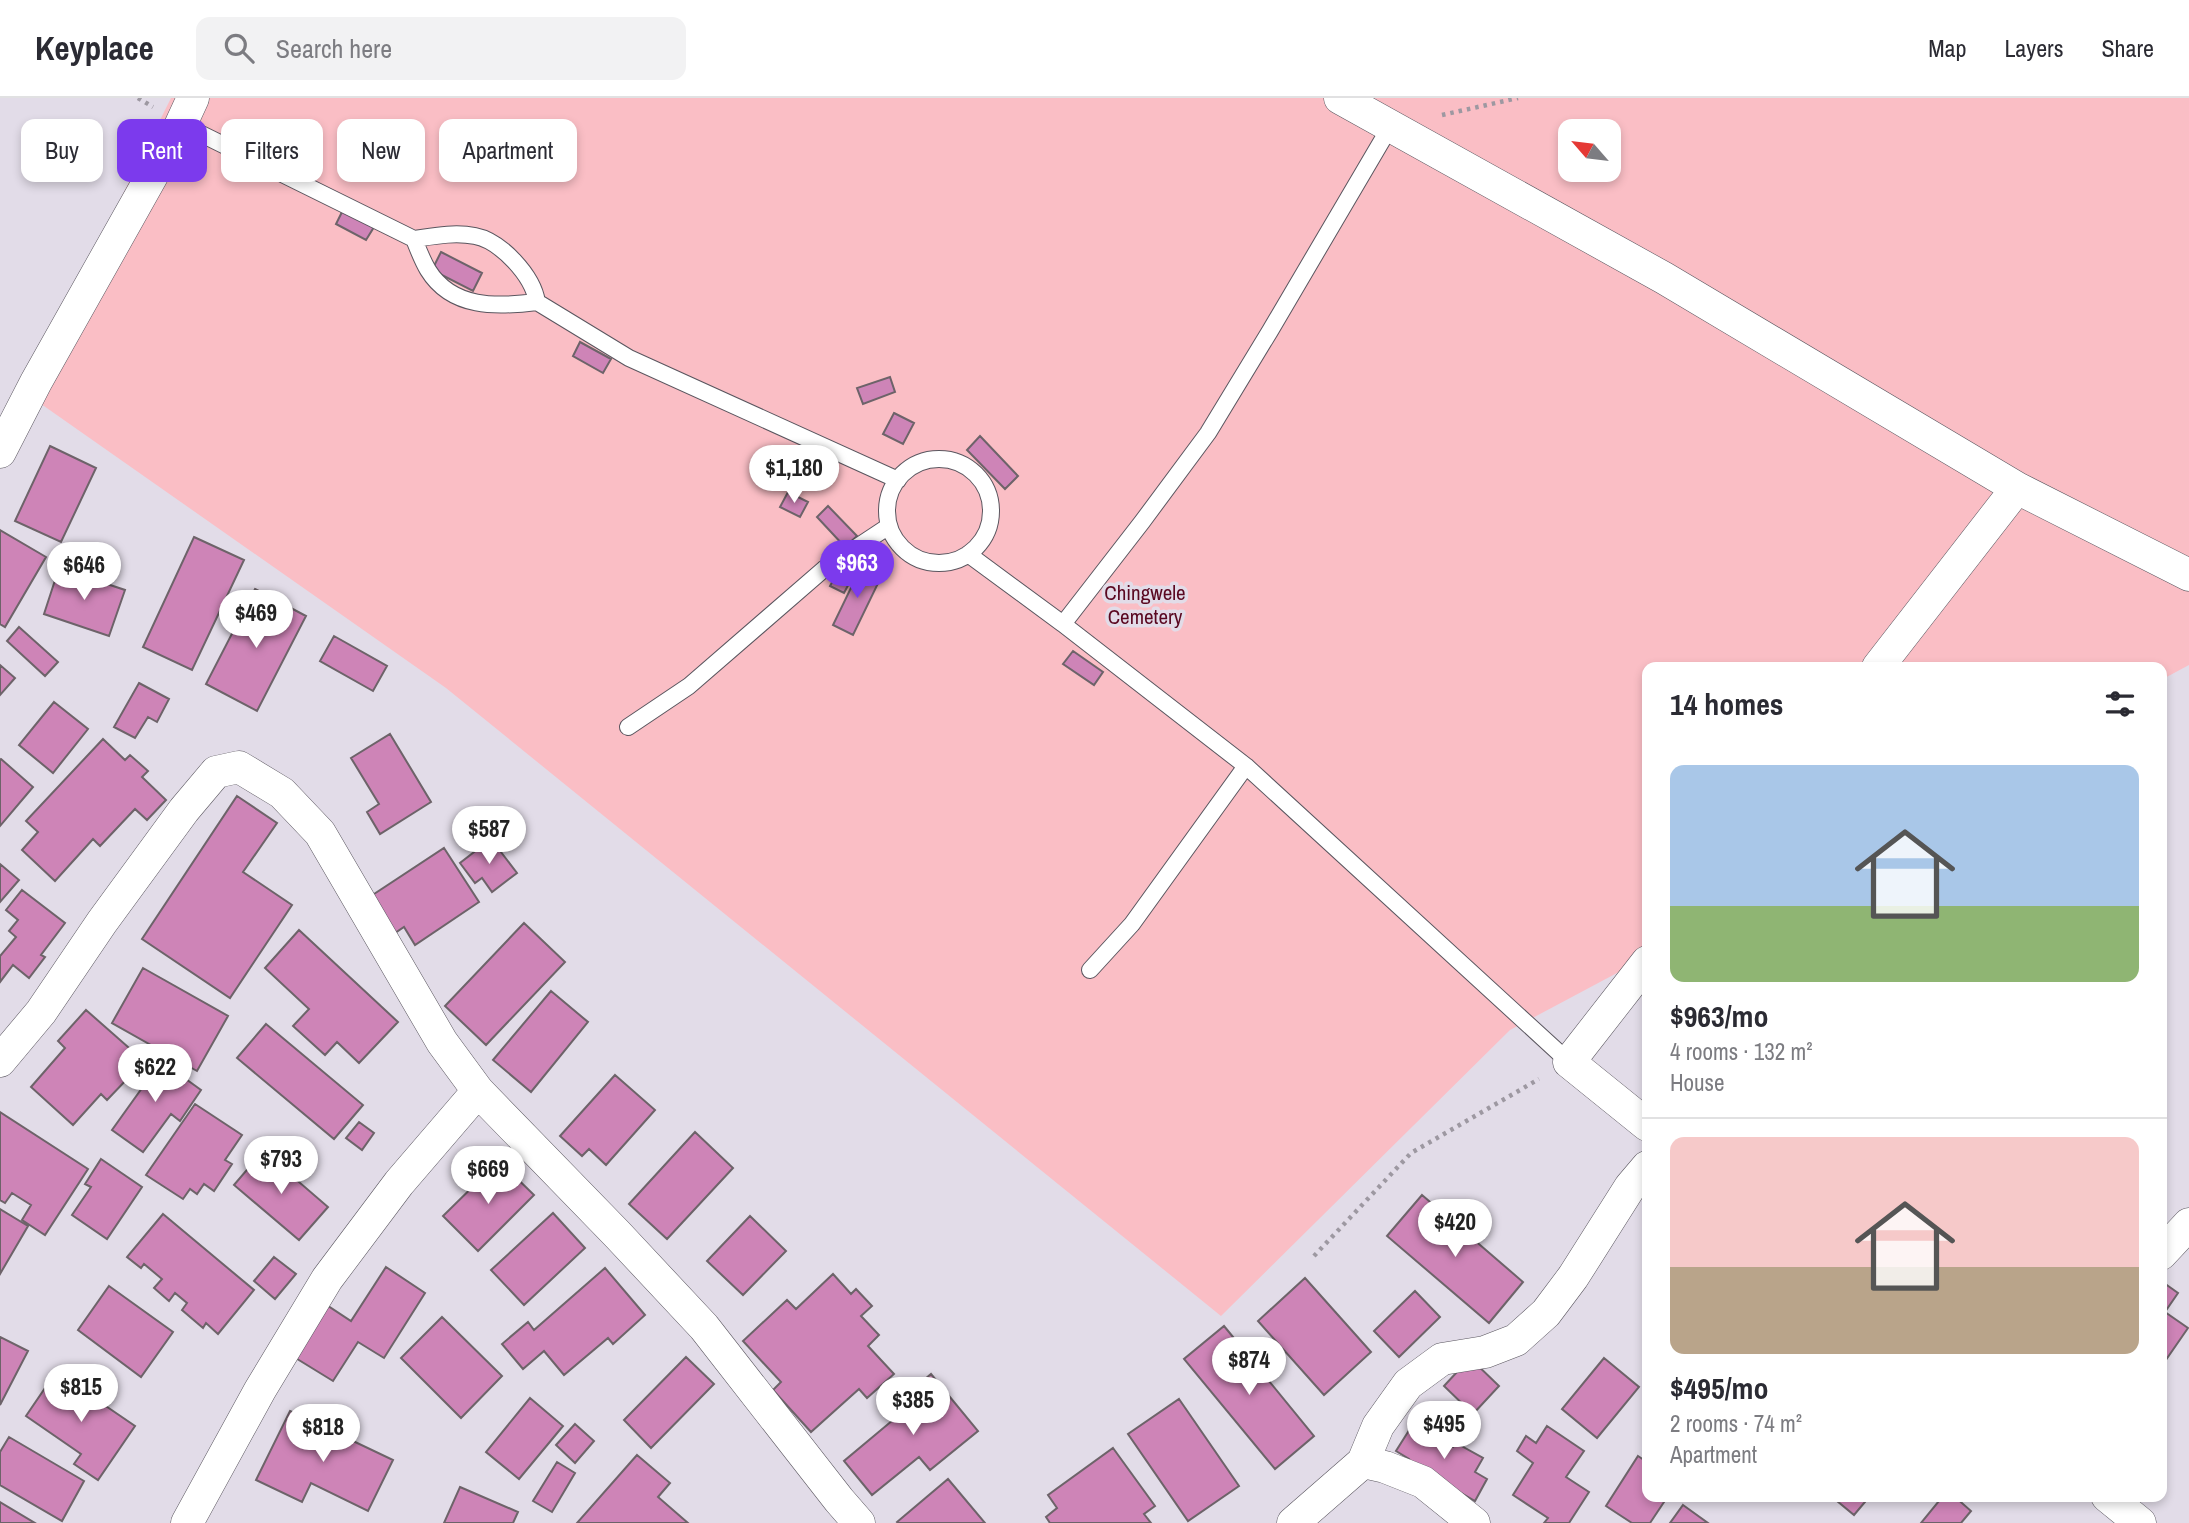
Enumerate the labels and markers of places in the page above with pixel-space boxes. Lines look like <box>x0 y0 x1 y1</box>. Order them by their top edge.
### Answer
pin: $1,180 <box>737 446 851 505</box>
pin: $963 <box>816 540 898 600</box>
pin: $646 <box>43 542 125 602</box>
pin: $469 <box>215 590 297 650</box>
pin: $587 <box>448 806 530 866</box>
pin: $622 <box>114 1044 196 1104</box>
pin: $793 <box>240 1136 322 1196</box>
pin: $669 <box>447 1146 529 1206</box>
pin: $420 <box>1414 1200 1496 1259</box>
pin: $874 <box>1208 1338 1290 1397</box>
pin: $815 <box>40 1364 122 1424</box>
pin: $385 <box>872 1378 954 1437</box>
pin: $495 <box>1403 1402 1485 1461</box>
pin: $818 <box>282 1404 364 1464</box>

